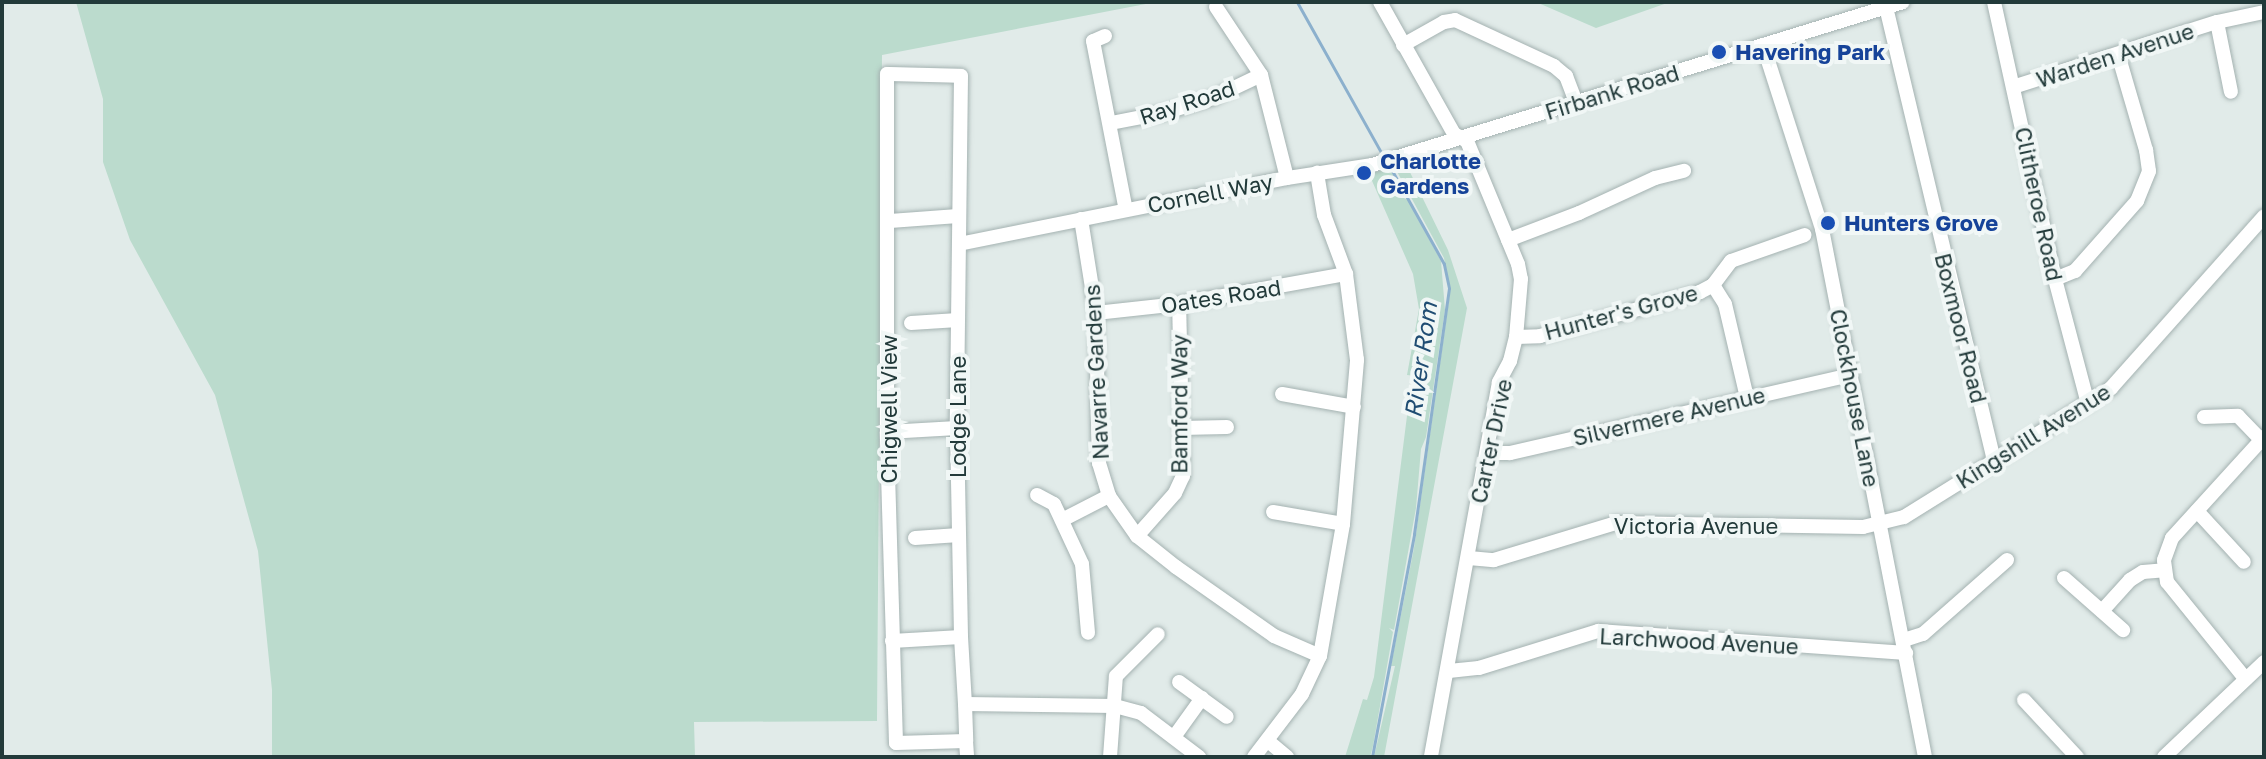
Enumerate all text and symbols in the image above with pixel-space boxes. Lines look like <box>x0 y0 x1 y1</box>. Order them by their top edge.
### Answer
street label: Warden Avenue <box>2033 17 2197 93</box>
place label: Havering Park <box>1735 39 1885 65</box>
marker: Havering Park <box>1710 43 1728 61</box>
street label: Firbank Road <box>1542 59 1682 125</box>
street label: Ray Road <box>1136 74 1238 130</box>
street label: Clitheroe Road <box>2010 125 2068 283</box>
place label: Charlotte Gardens <box>1380 147 1481 198</box>
marker: Charlotte Gardens <box>1355 164 1373 182</box>
street label: Cornell Way <box>1145 168 1275 218</box>
place label: Hunters Grove <box>1844 210 1998 236</box>
marker: Hunters Grove <box>1819 214 1837 232</box>
street label: Boxmoor Road <box>1930 250 1992 406</box>
street label: Oates Road <box>1159 273 1283 319</box>
street label: Hunter's Grove <box>1541 279 1701 345</box>
street label: Navarre Gardens <box>1078 284 1114 460</box>
water label: River Rom <box>1398 300 1442 420</box>
street label: Clockhouse Lane <box>1825 307 1885 489</box>
street label: Bamford Way <box>1166 334 1192 474</box>
street label: Chigwell View <box>876 335 902 483</box>
street label: Lodge Lane <box>945 356 971 478</box>
street label: Carter Drive <box>1465 376 1517 506</box>
street label: Kingshill Avenue <box>1951 378 2115 494</box>
street label: Silvermere Avenue <box>1570 381 1768 451</box>
street label: Victoria Avenue <box>1614 513 1778 539</box>
street label: Larchwood Avenue <box>1599 623 1799 659</box>

